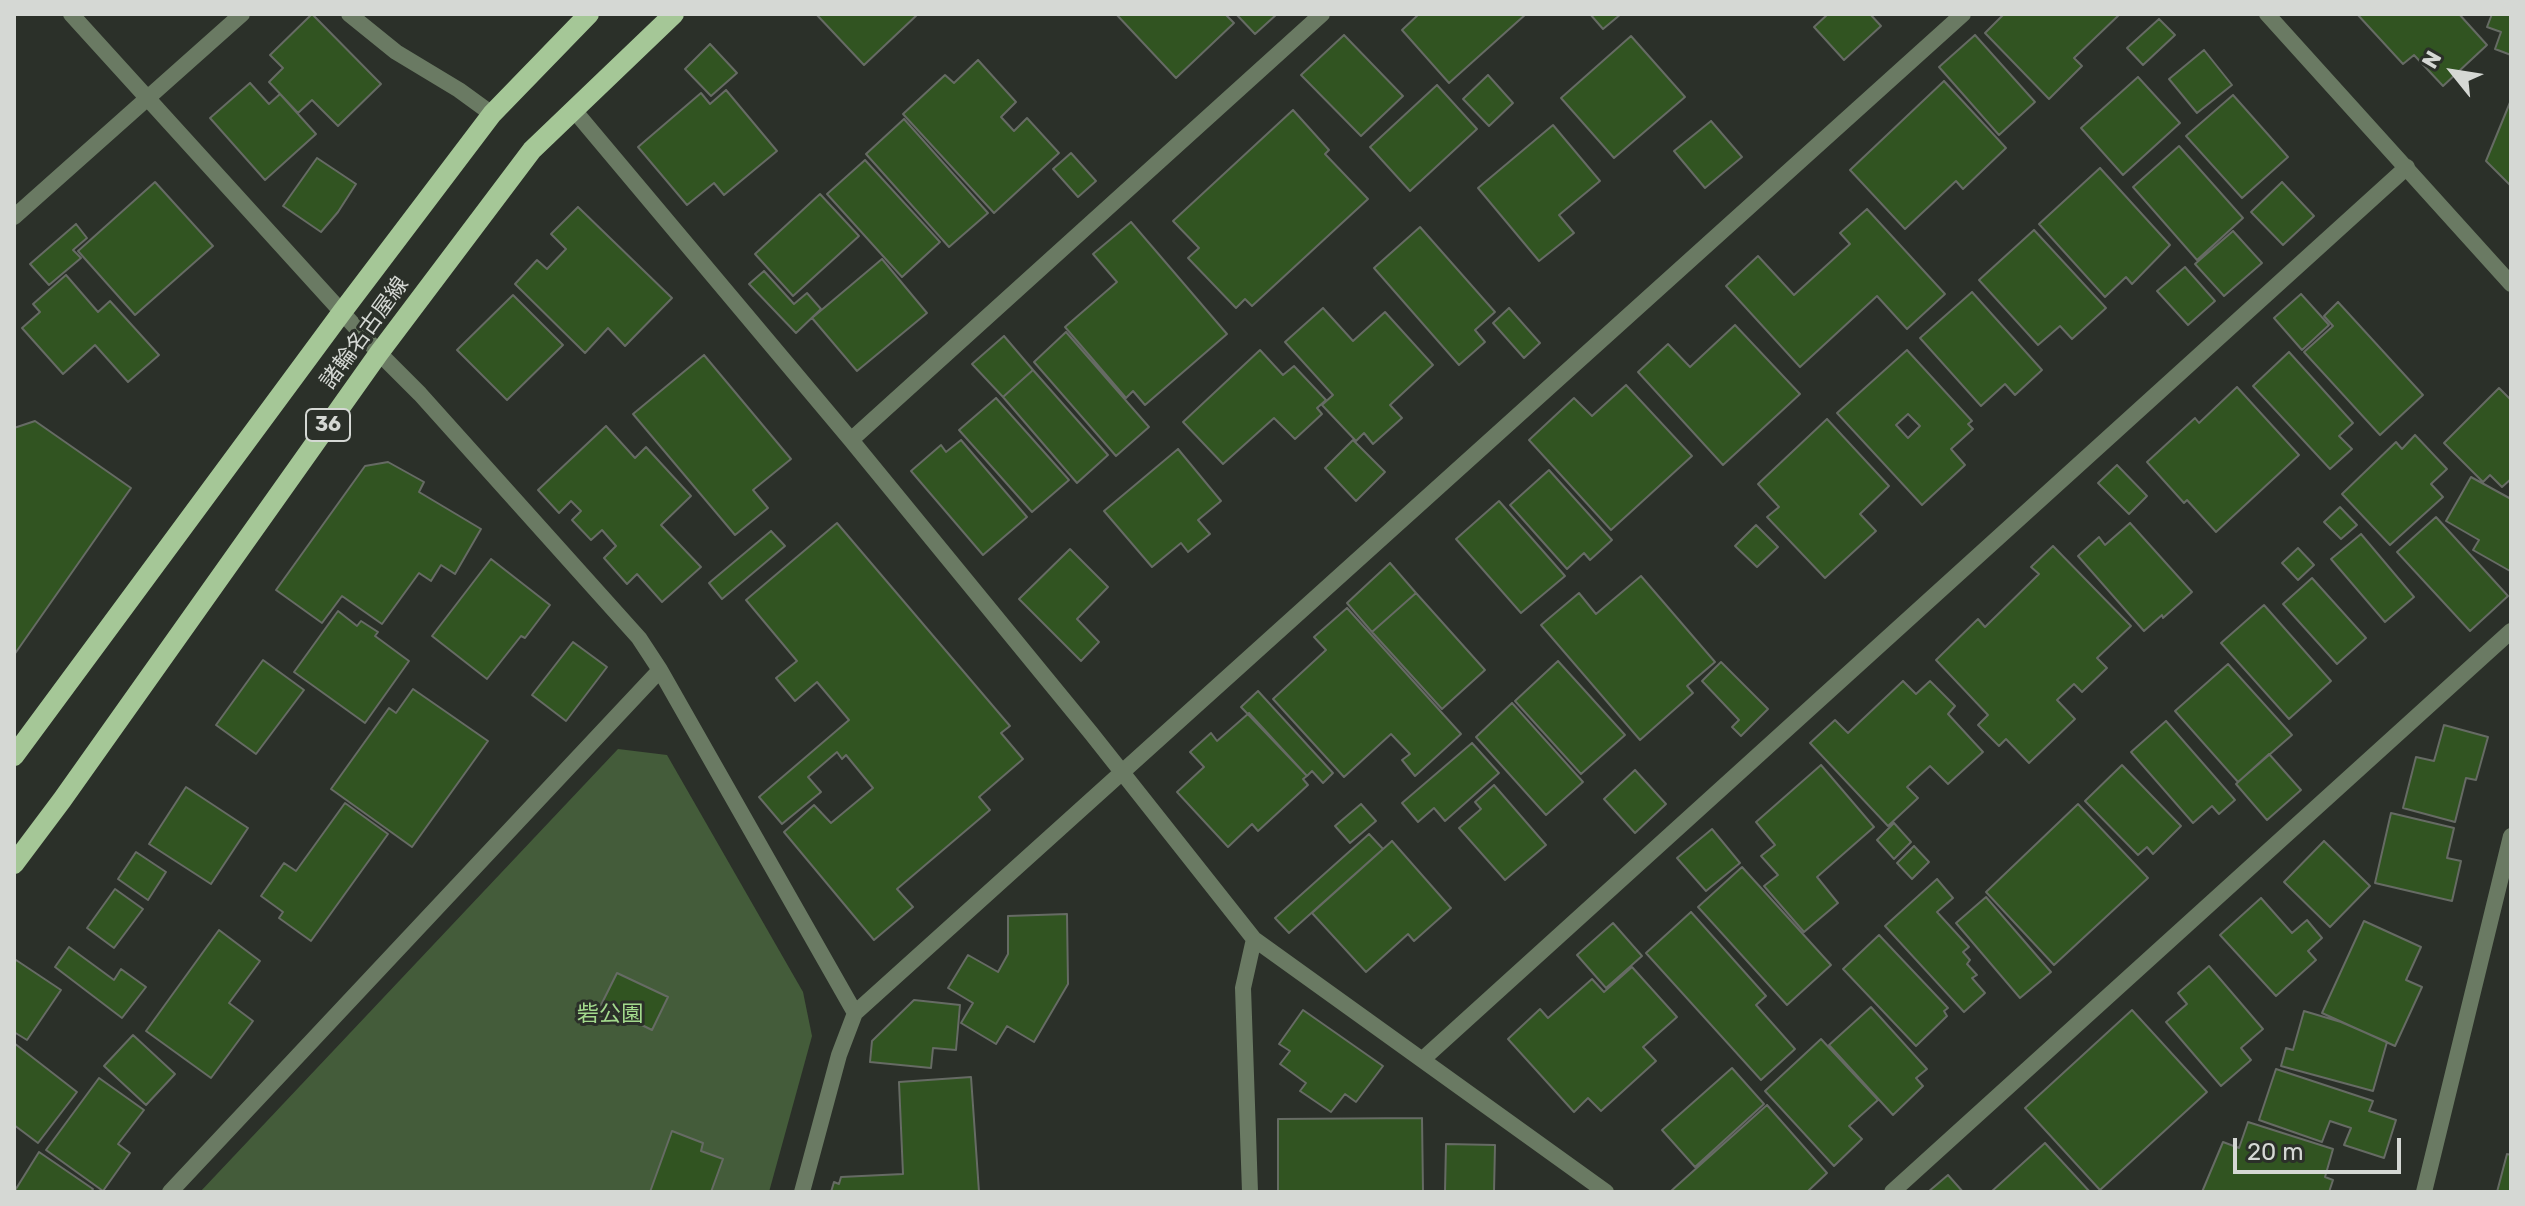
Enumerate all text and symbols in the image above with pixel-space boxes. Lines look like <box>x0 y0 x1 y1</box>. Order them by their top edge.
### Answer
north arrow <box>2413 32 2493 112</box>
text: N <box>2416 46 2447 73</box>
street label: 諸輪名古屋線 <box>316 272 414 394</box>
road number: 36 <box>306 409 350 441</box>
park label: 砦公園 <box>577 1002 643 1028</box>
scale bar <box>2237 1122 2405 1172</box>
text: 20 m <box>2247 1138 2304 1166</box>

